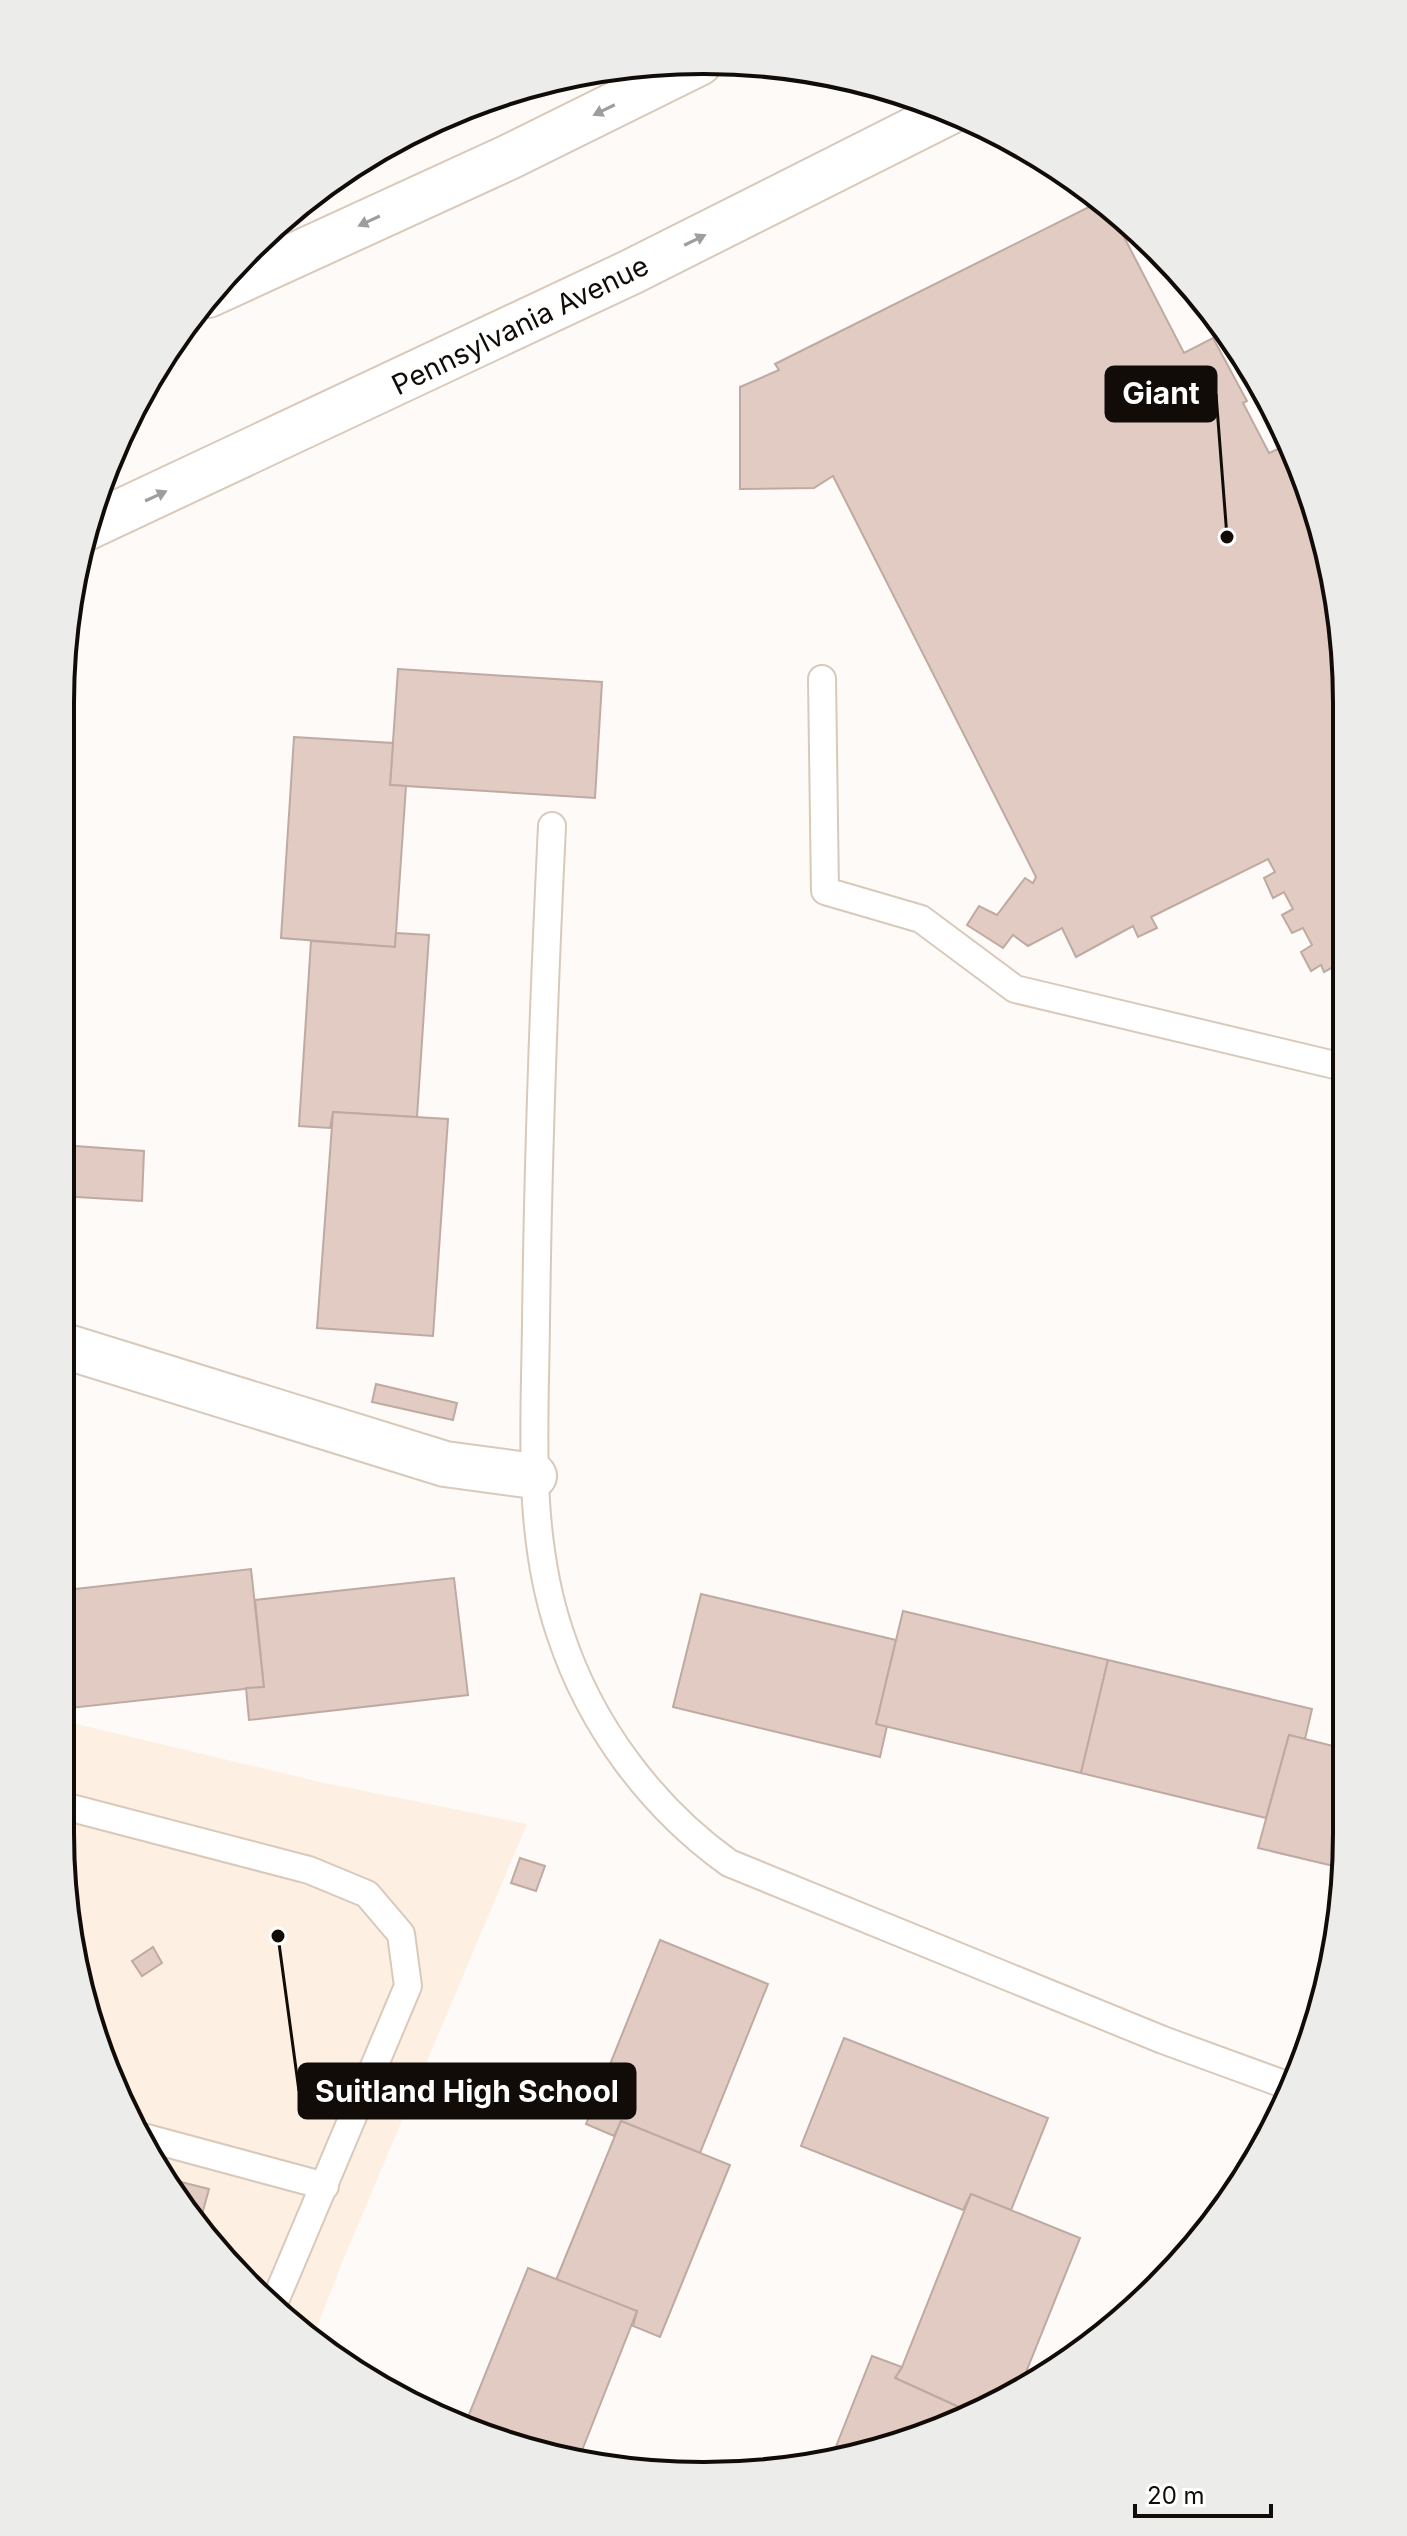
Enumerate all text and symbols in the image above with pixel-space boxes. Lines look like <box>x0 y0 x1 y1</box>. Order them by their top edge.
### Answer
one-way arrow <box>593 103 616 116</box>
one-way arrow <box>358 214 381 228</box>
one-way arrow <box>684 234 707 247</box>
street label: Pennsylvania Avenue <box>386 248 654 402</box>
callout: Giant <box>1106 367 1216 421</box>
text: Giant <box>1122 375 1200 411</box>
one-way arrow <box>145 489 168 502</box>
callout: Suitland High School <box>299 2064 635 2118</box>
text: Suitland High School <box>315 2073 619 2109</box>
scale bar <box>1135 2468 1271 2518</box>
text: 20 m <box>1147 2481 1205 2510</box>

